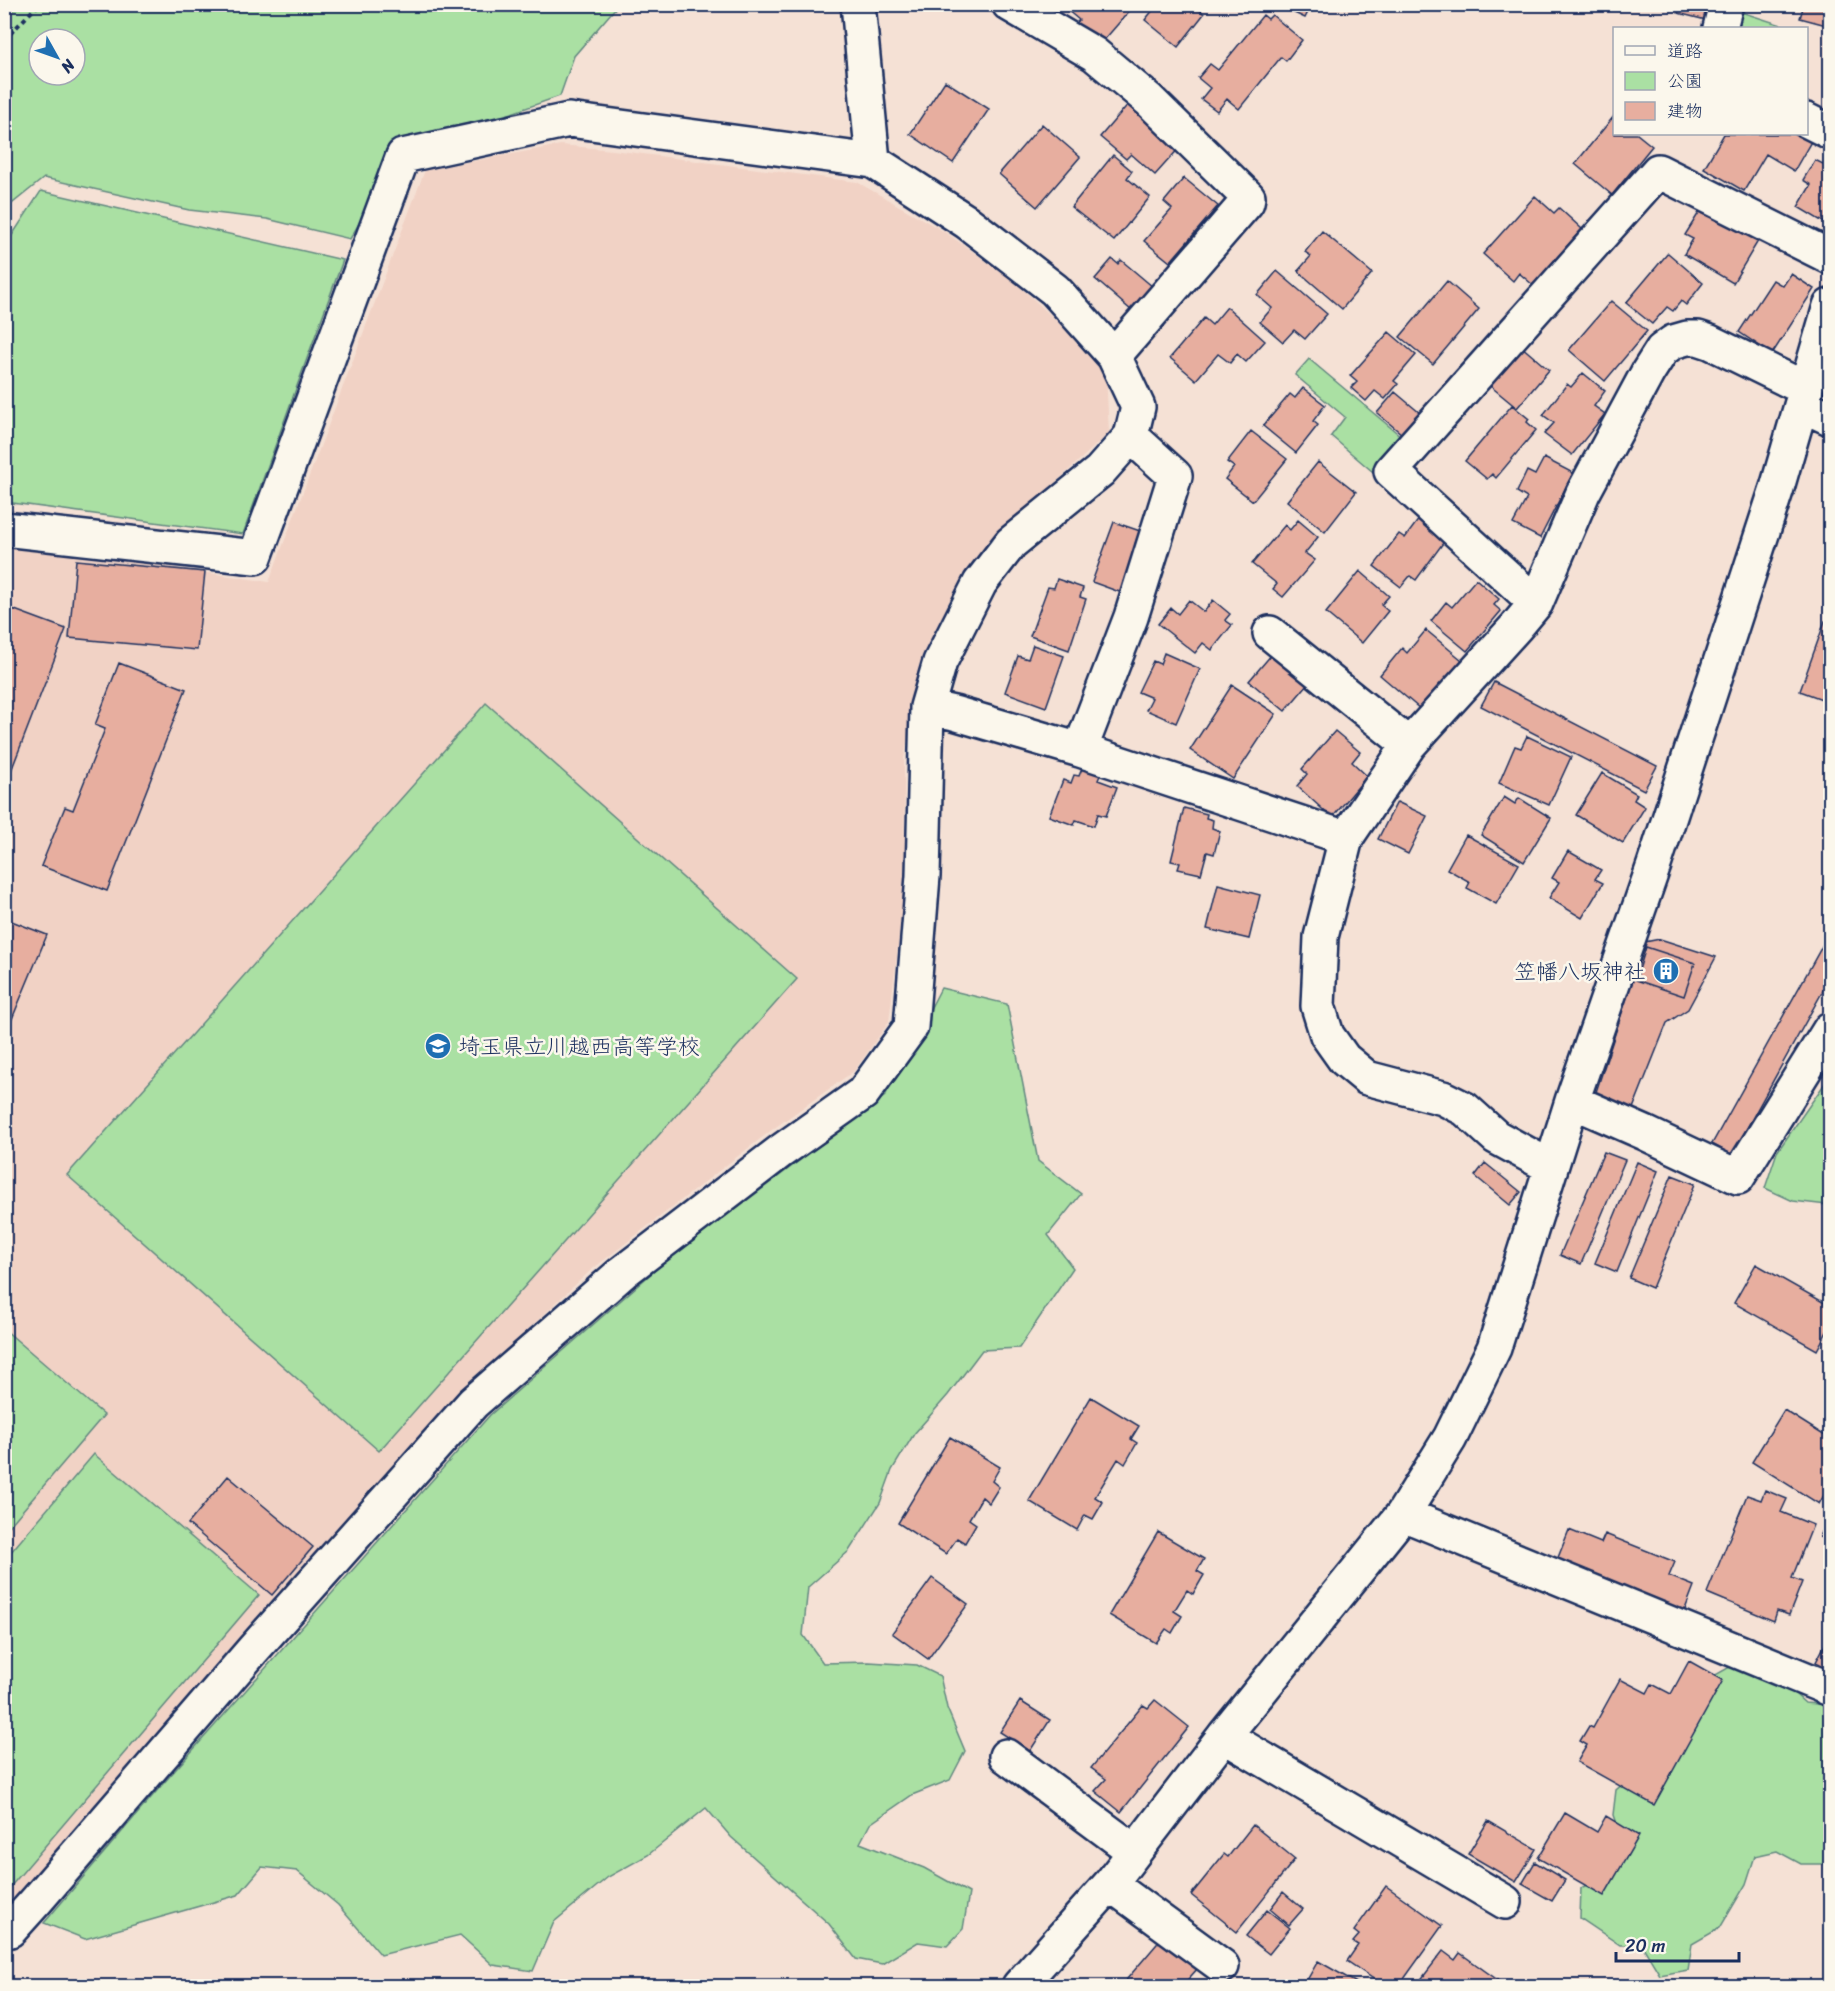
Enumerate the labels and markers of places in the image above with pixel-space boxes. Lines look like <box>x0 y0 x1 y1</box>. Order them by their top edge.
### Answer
place label: 笠幡八坂神社 <box>1514 952 1646 991</box>
building icon: 笠幡八坂神社 <box>1651 956 1681 986</box>
place label: 埼玉県立川越西高等学校 <box>458 1027 700 1066</box>
school or university icon: 埼玉県立川越西高等学校 <box>423 1031 453 1061</box>

